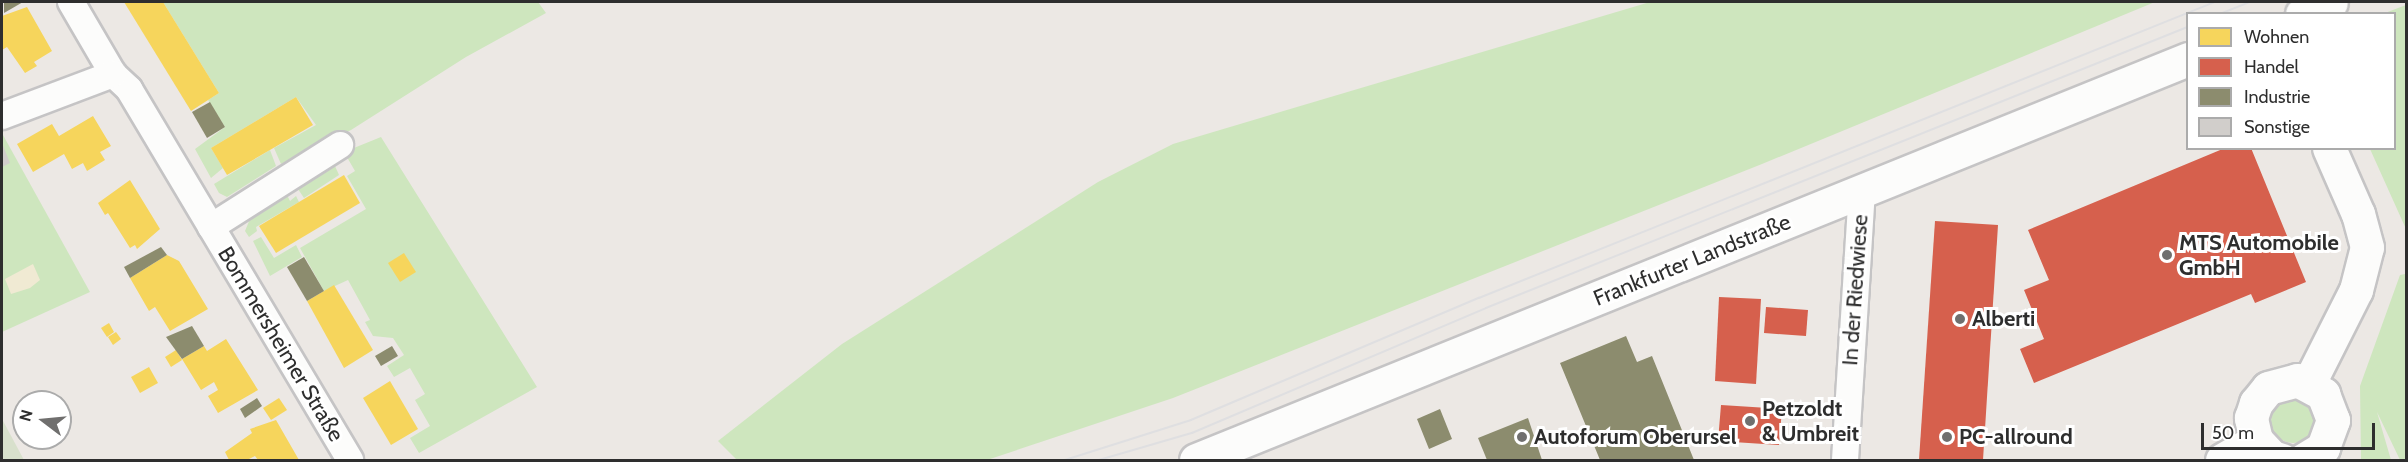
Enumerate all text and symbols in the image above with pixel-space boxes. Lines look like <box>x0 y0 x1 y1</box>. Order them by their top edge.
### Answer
legend <box>2186 12 2396 150</box>
text: Wohnen <box>2244 26 2309 48</box>
text: Handel <box>2244 56 2299 78</box>
text: Industrie <box>2244 86 2310 108</box>
text: Sonstige <box>2244 116 2310 138</box>
street label: Frankfurter Landstraße <box>1590 208 1794 312</box>
street label: In der Riedwiese <box>1837 213 1873 367</box>
place label: MTS Automobile GmbH <box>2179 229 2339 280</box>
street label: Bommersheimer Straße <box>212 242 350 446</box>
marker: MTS Automobile GmbH <box>2160 248 2174 262</box>
place label: Alberti <box>1972 306 2035 332</box>
marker: Alberti <box>1953 312 1967 326</box>
north arrow <box>12 390 72 450</box>
place label: Petzoldt & Umbreit <box>1762 395 1859 446</box>
text: N <box>15 407 37 424</box>
scale bar <box>2204 411 2378 449</box>
marker: Petzoldt & Umbreit <box>1743 414 1757 428</box>
text: 50 m <box>2212 422 2254 444</box>
place label: Autoforum Oberursel <box>1534 424 1736 450</box>
place label: PC-allround <box>1959 424 2073 450</box>
marker: Autoforum Oberursel <box>1515 430 1529 444</box>
marker: PC-allround <box>1940 430 1954 444</box>

